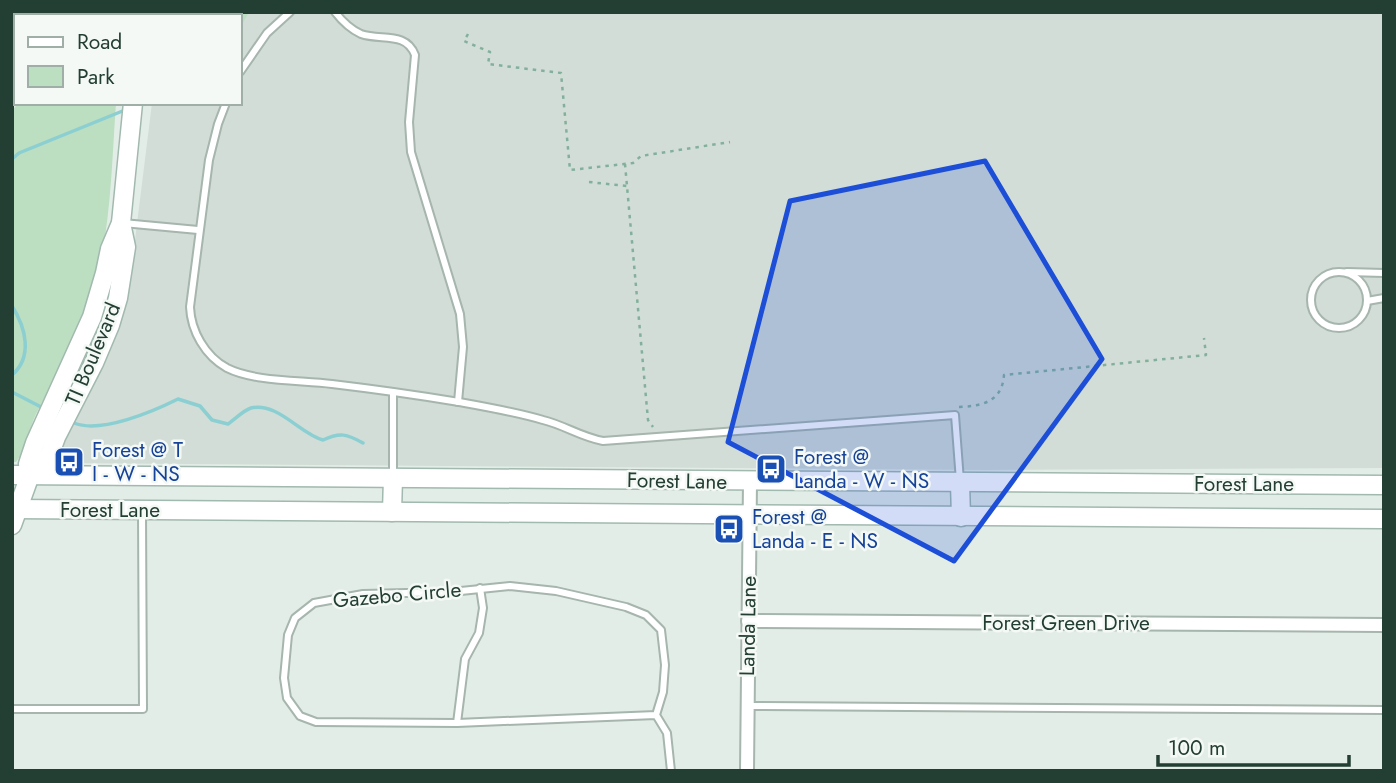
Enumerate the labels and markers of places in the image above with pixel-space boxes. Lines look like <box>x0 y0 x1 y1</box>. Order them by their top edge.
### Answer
place label: Forest @ T I - W - NS <box>92 435 183 489</box>
place label: Forest @ Landa - W - NS <box>794 442 929 496</box>
bus stop icon: Forest @ T I - W - NS <box>52 445 86 479</box>
bus stop icon: Forest @ Landa - W - NS <box>754 452 788 486</box>
place label: Forest @ Landa - E - NS <box>752 502 878 556</box>
bus stop icon: Forest @ Landa - E - NS <box>712 512 746 546</box>

